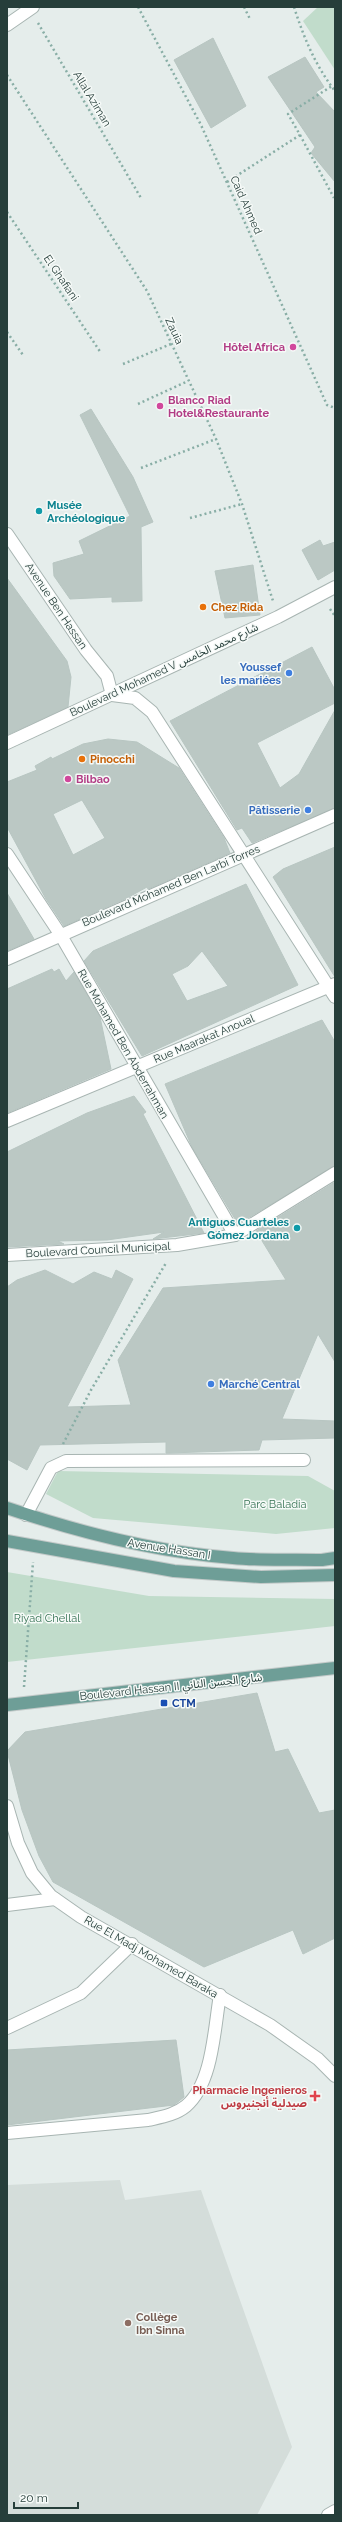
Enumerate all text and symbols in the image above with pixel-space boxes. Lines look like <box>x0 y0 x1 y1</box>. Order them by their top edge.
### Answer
street label: Allal Aziman <box>70 69 114 129</box>
street label: Caid Ahmed <box>227 174 265 236</box>
street label: El Ghafiani <box>41 252 81 304</box>
street label: Zauia <box>162 316 186 346</box>
place label: Hôtel Africa <box>223 341 285 354</box>
marker: Hôtel Africa <box>288 342 298 352</box>
place label: Blanco Riad Hotel&Restaurante <box>168 394 269 420</box>
marker: Blanco Riad Hotel&Restaurante <box>155 401 165 411</box>
place label: Musée Archéologique <box>47 499 125 525</box>
marker: Musée Archéologique <box>34 506 44 516</box>
street label: Avenue Ben Hassan <box>22 560 90 652</box>
place label: Chez Rida <box>211 601 263 614</box>
marker: Chez Rida <box>198 602 208 612</box>
street label: Boulevard Mohamed V شارع محمد الخامس <box>68 620 261 720</box>
place label: Youssef les mariées <box>221 661 282 687</box>
marker: Youssef les mariées <box>284 668 294 678</box>
place label: Pinocchi <box>90 753 135 766</box>
marker: Pinocchi <box>77 754 87 764</box>
place label: Bilbao <box>76 773 110 786</box>
marker: Bilbao <box>63 774 73 784</box>
place label: Pâtisserie <box>249 804 300 817</box>
marker: Pâtisserie <box>303 805 313 815</box>
street label: Boulevard Mohamed Ben Larbi Torres <box>80 843 262 929</box>
street label: Rue Mohamed Ben Abderrahman <box>75 967 171 1121</box>
street label: Rue Maarakat Anoual <box>152 1012 256 1066</box>
place label: Antiguos Cuarteles Gómez Jordana <box>188 1216 290 1242</box>
marker: Antiguos Cuarteles Gómez Jordana <box>292 1223 302 1233</box>
street label: Boulevard Council Municipal <box>25 1240 171 1260</box>
place label: Marché Central <box>219 1378 301 1391</box>
marker: Marché Central <box>206 1379 216 1389</box>
park label: Parc Baladia <box>244 1498 306 1511</box>
street label: Avenue Hassan I <box>126 1536 212 1562</box>
park label: Riyad Chellal <box>14 1612 80 1625</box>
street label: Boulevard Hassan II شارع الحسن الثاني <box>79 1671 264 1706</box>
place label: CTM <box>172 1697 196 1710</box>
marker: CTM <box>159 1698 169 1708</box>
street label: Rue El Madj Mohamed Baraka <box>82 1913 220 2001</box>
place label: Pharmacie Ingenieros صيدلية أنجنيروس <box>192 2084 308 2110</box>
marker: Pharmacie Ingenieros صيدلية أنجنيروس <box>310 2091 320 2101</box>
place label: Collège Ibn Sinna <box>136 2311 185 2337</box>
marker: Collège Ibn Sinna <box>123 2318 133 2328</box>
scale bar <box>14 2484 78 2510</box>
text: 20 m <box>20 2491 48 2505</box>

